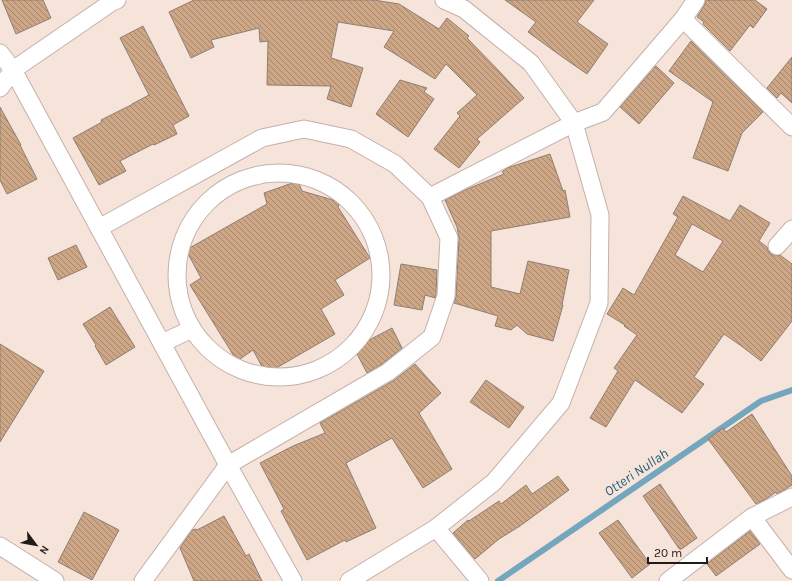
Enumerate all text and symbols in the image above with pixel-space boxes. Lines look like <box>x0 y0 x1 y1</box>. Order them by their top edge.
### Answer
water label: Otteri Nullah <box>601 445 672 500</box>
north arrow <box>16 525 56 565</box>
scale bar <box>648 539 707 565</box>
text: N <box>36 543 52 557</box>
text: 20 m <box>654 546 682 560</box>

